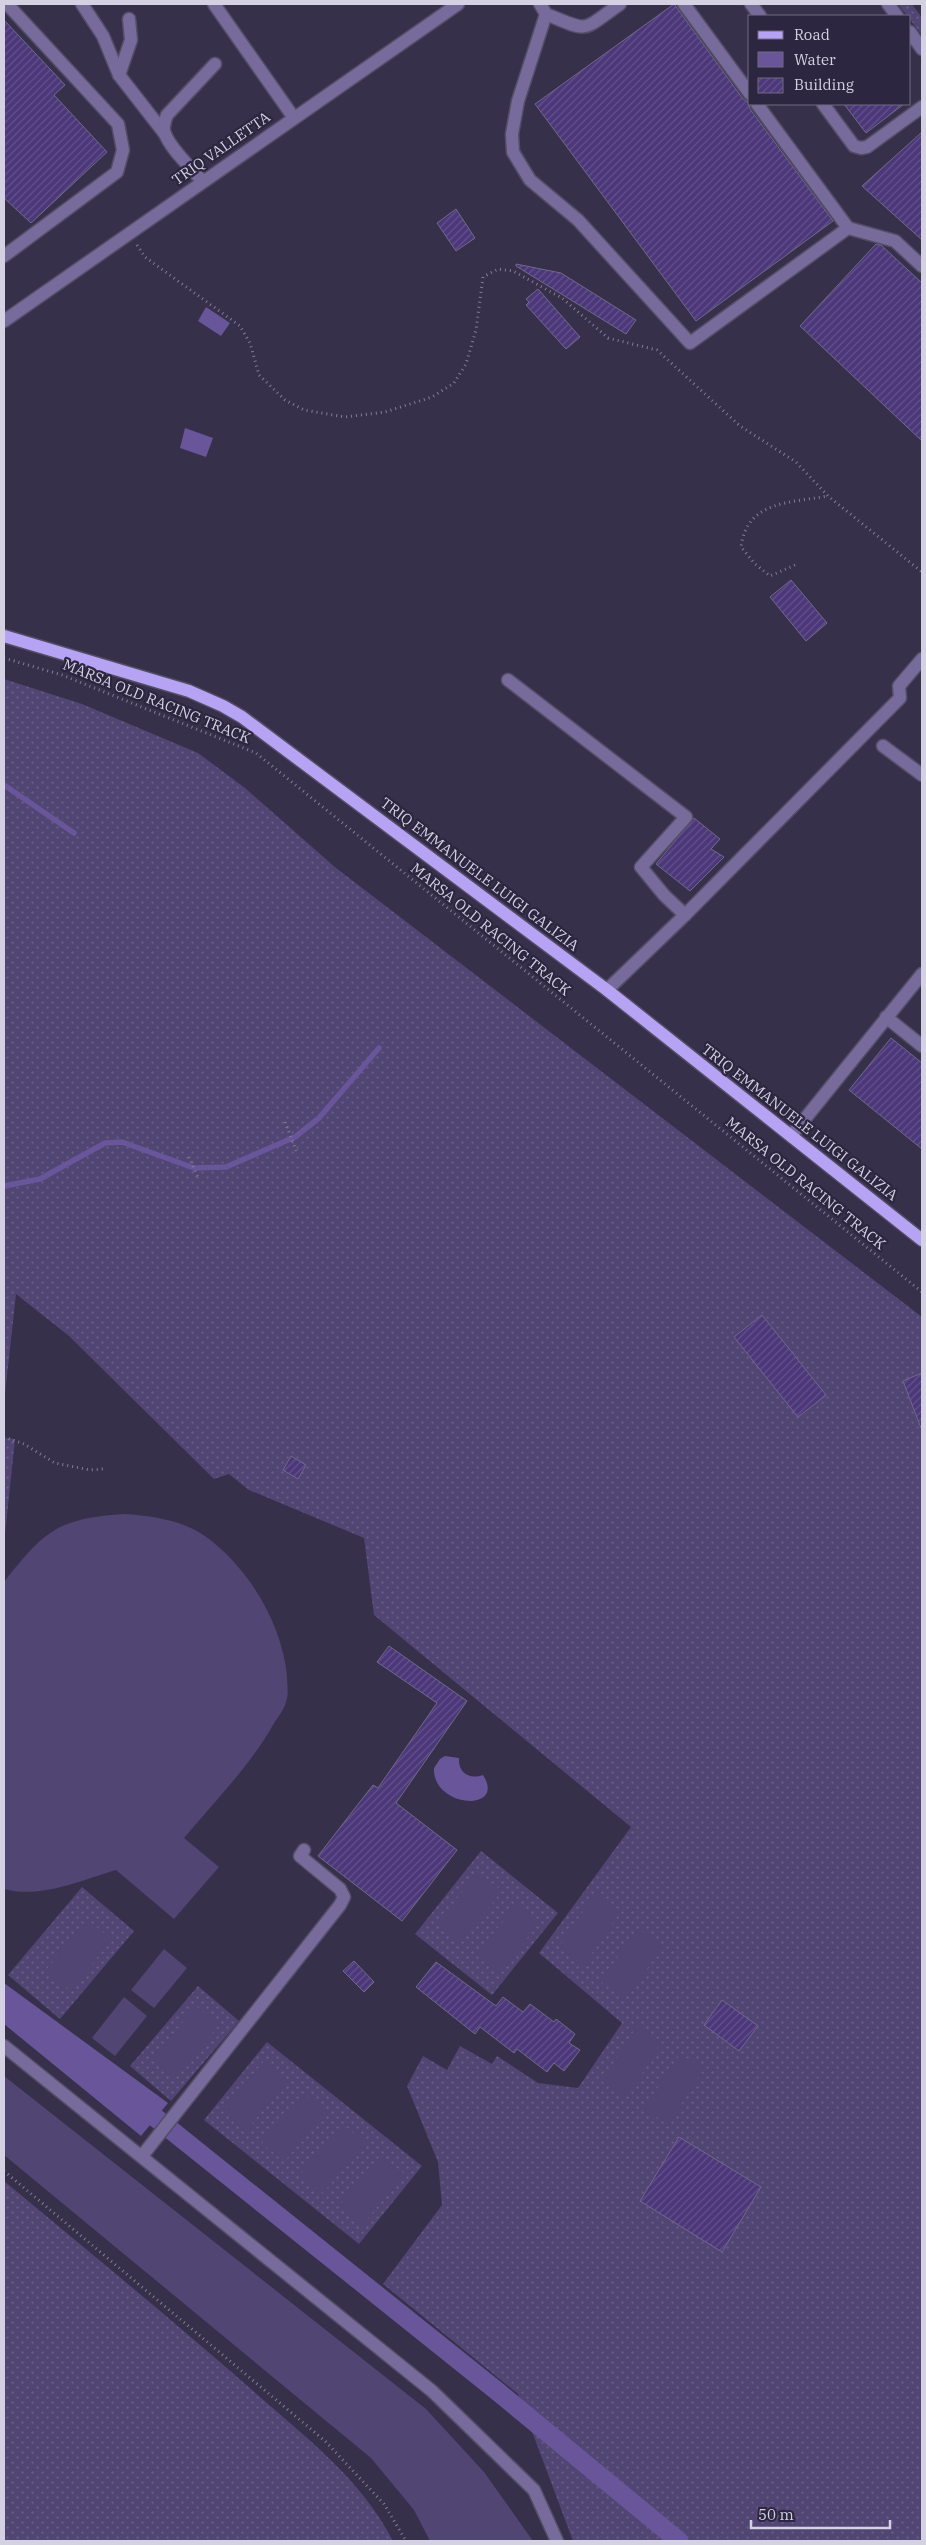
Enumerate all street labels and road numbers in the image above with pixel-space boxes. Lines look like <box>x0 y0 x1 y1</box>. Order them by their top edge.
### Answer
street label: TRIQ VALLETTA <box>168 107 274 189</box>
street label: MARSA OLD RACING TRACK <box>60 655 254 748</box>
street label: TRIQ EMMANUELE LUIGI GALIZIA <box>377 793 584 955</box>
street label: MARSA OLD RACING TRACK <box>407 858 575 1000</box>
street label: TRIQ EMMANUELE LUIGI GALIZIA <box>698 1039 902 1205</box>
street label: MARSA OLD RACING TRACK <box>722 1112 890 1254</box>

